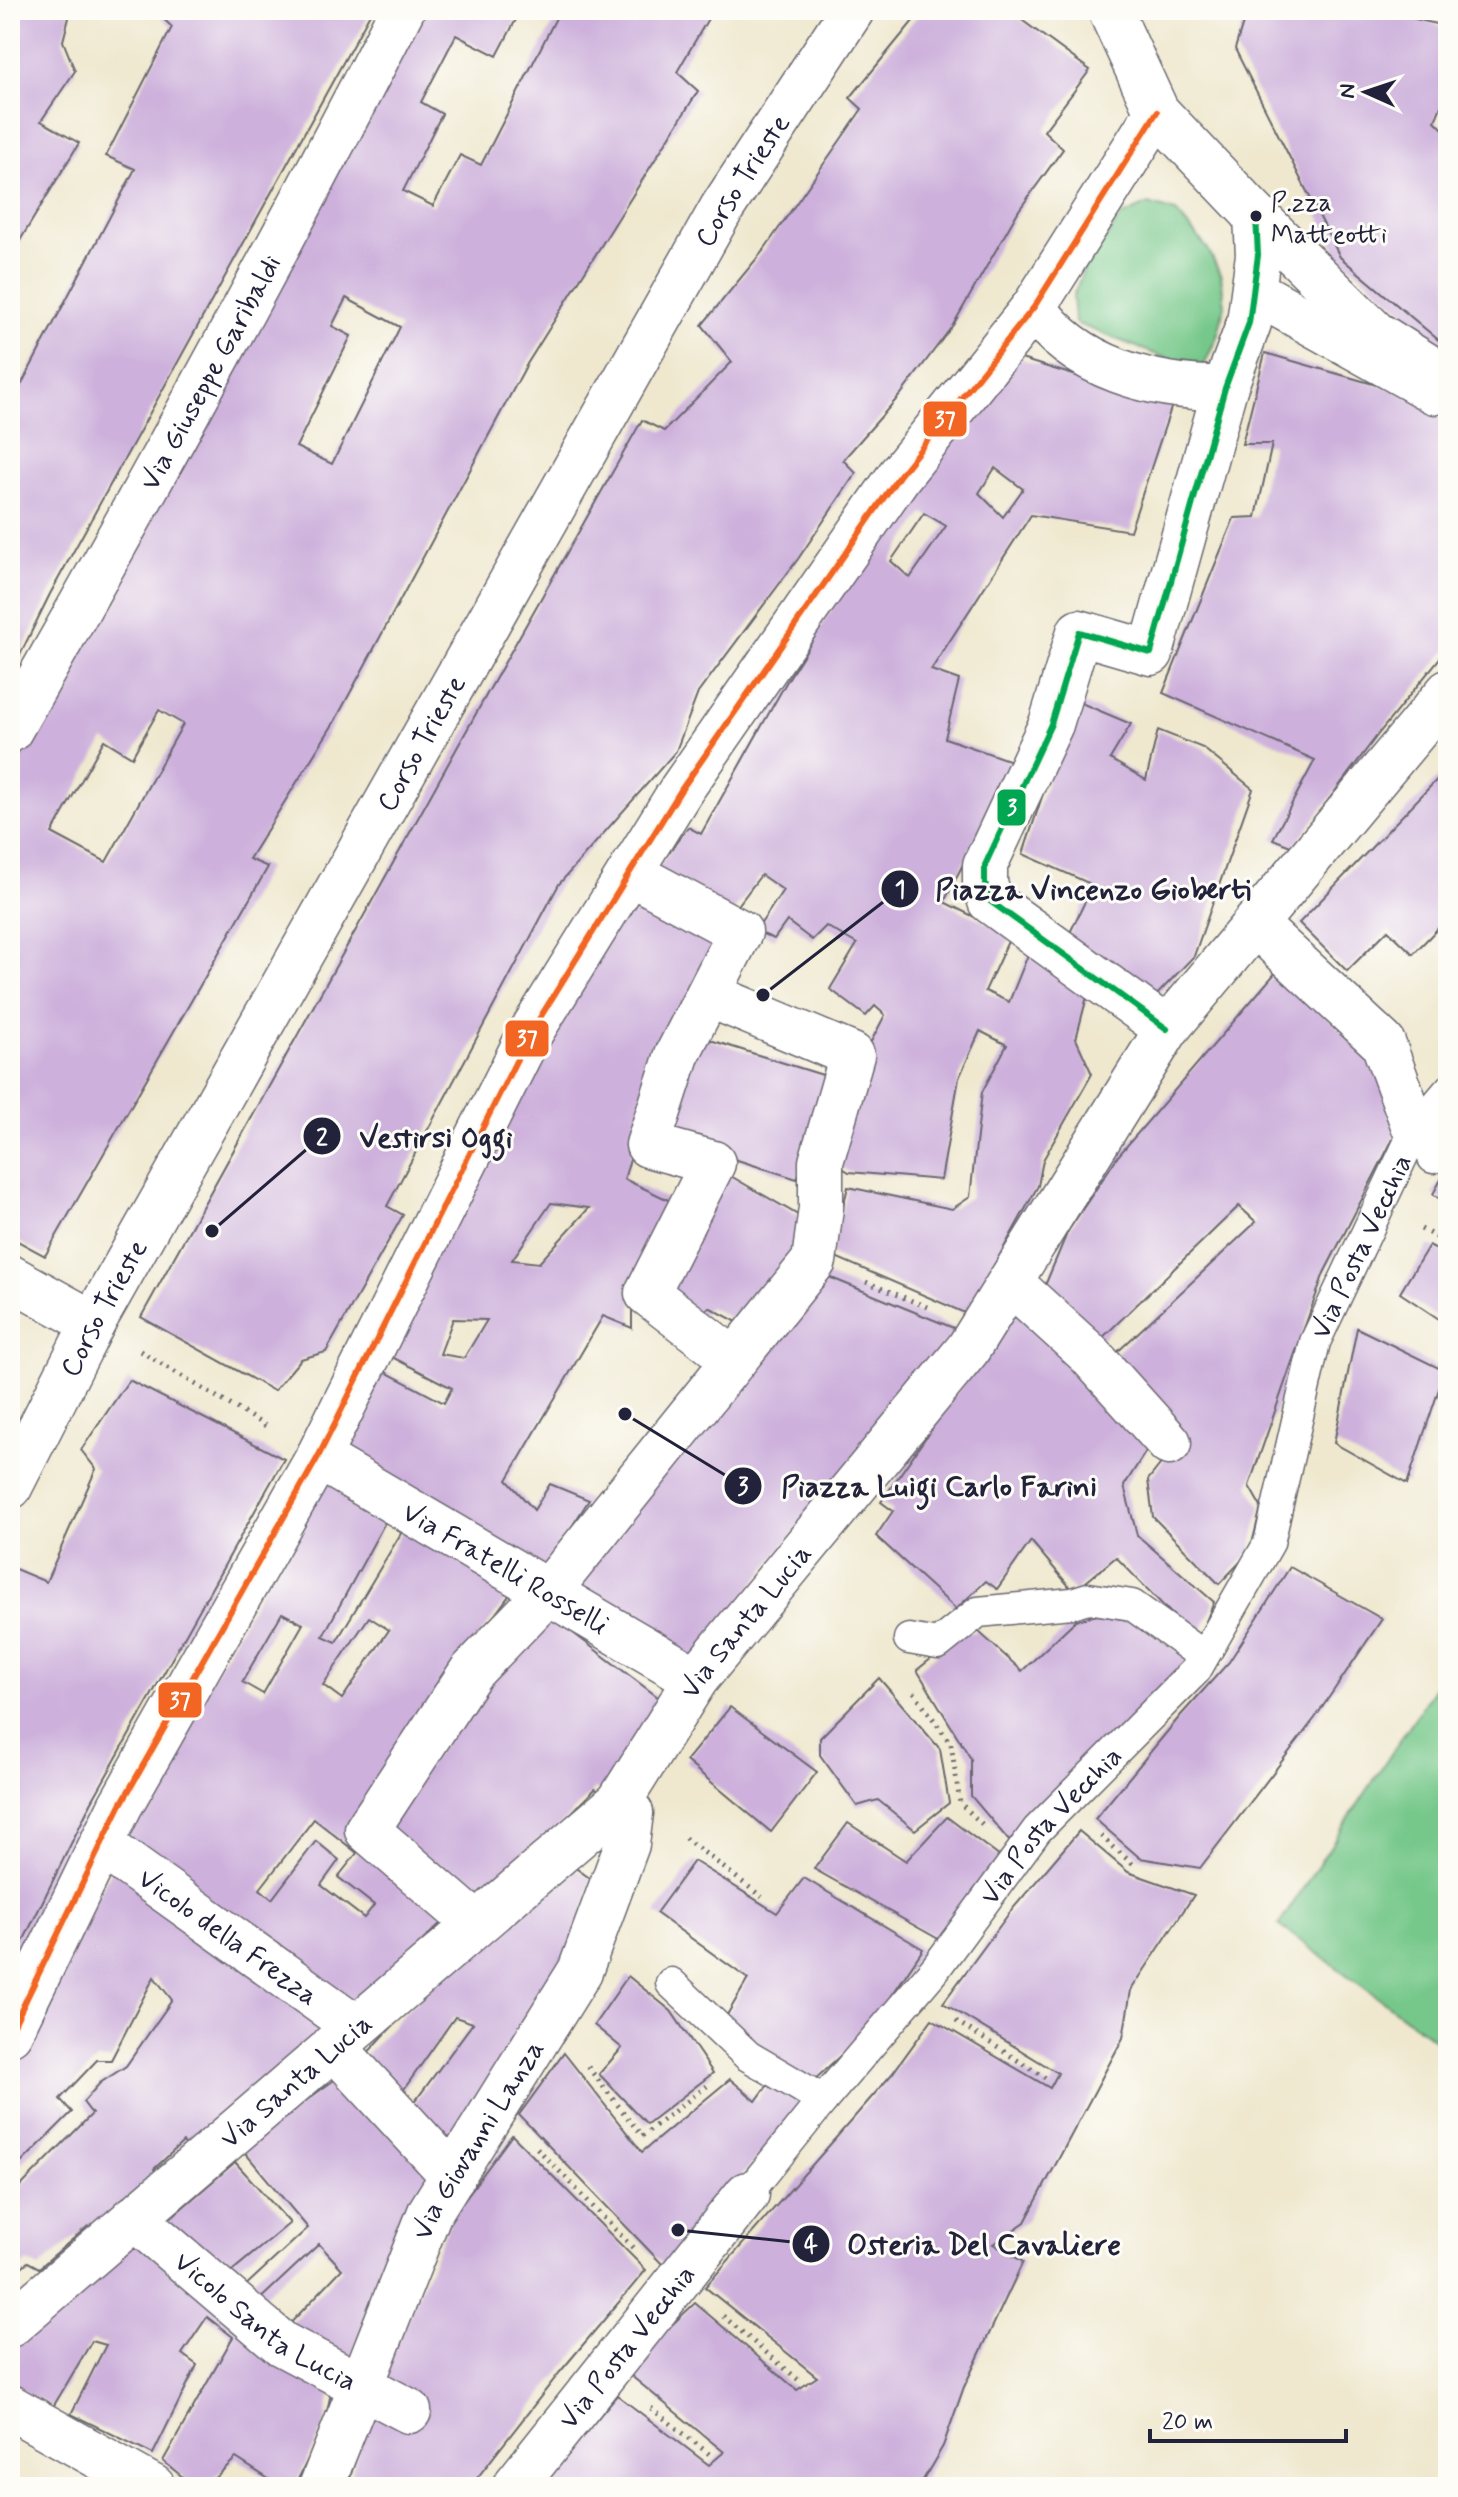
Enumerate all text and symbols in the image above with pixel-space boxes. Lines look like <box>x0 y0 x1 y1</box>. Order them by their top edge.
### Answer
north arrow <box>1326 52 1406 132</box>
text: N <box>1334 83 1362 99</box>
street label: Corso Trieste <box>688 108 800 254</box>
place label: P.zza Matteotti <box>1271 187 1387 253</box>
marker: P.zza Matteotti <box>1248 208 1264 224</box>
street label: Via Giuseppe Garibaldi <box>132 249 291 497</box>
line badge: 37 <box>922 400 968 438</box>
text: 37 <box>934 407 956 435</box>
street label: Corso Trieste <box>369 669 476 819</box>
line badge: 3 <box>996 788 1027 827</box>
text: 3 <box>1007 795 1017 823</box>
callout: Piazza Vincenzo Gioberti <box>880 862 1267 916</box>
text: Piazza Vincenzo Gioberti <box>935 871 1251 910</box>
text: 1 <box>895 875 905 906</box>
line badge: 37 <box>504 1019 550 1058</box>
text: 37 <box>516 1026 538 1054</box>
callout: Vestirsi Oggi <box>302 1109 530 1163</box>
text: Vestirsi Oggi <box>359 1119 513 1162</box>
text: 2 <box>316 1123 328 1154</box>
street label: Via Posta Vecchia <box>1303 1149 1422 1346</box>
street label: Corso Trieste <box>53 1234 157 1384</box>
callout: Piazza Luigi Carlo Farini <box>723 1459 1114 1513</box>
text: Piazza Luigi Carlo Farini <box>781 1468 1097 1511</box>
text: 3 <box>738 1472 749 1503</box>
street label: Via Fratelli Rosselli <box>395 1495 614 1644</box>
street label: Via Santa Lucia <box>672 1537 821 1706</box>
line badge: 37 <box>157 1681 203 1719</box>
text: 37 <box>169 1688 191 1716</box>
street label: Via Posta Vecchia <box>972 1739 1131 1913</box>
street label: Vicolo della Frezza <box>130 1861 325 2015</box>
street label: Via Santa Lucia <box>213 2006 381 2158</box>
street label: Via Giovanni Lanza <box>405 2034 554 2246</box>
callout: Osteria Del Cavaliere <box>791 2217 1138 2271</box>
text: Osteria Del Cavaliere <box>847 2226 1121 2265</box>
text: 4 <box>804 2230 818 2261</box>
street label: Vicolo Santa Lucia <box>165 2244 362 2401</box>
street label: Via Posta Vecchia <box>551 2258 705 2438</box>
scale bar <box>1150 2393 1346 2443</box>
text: 20 m <box>1162 2407 1213 2438</box>

